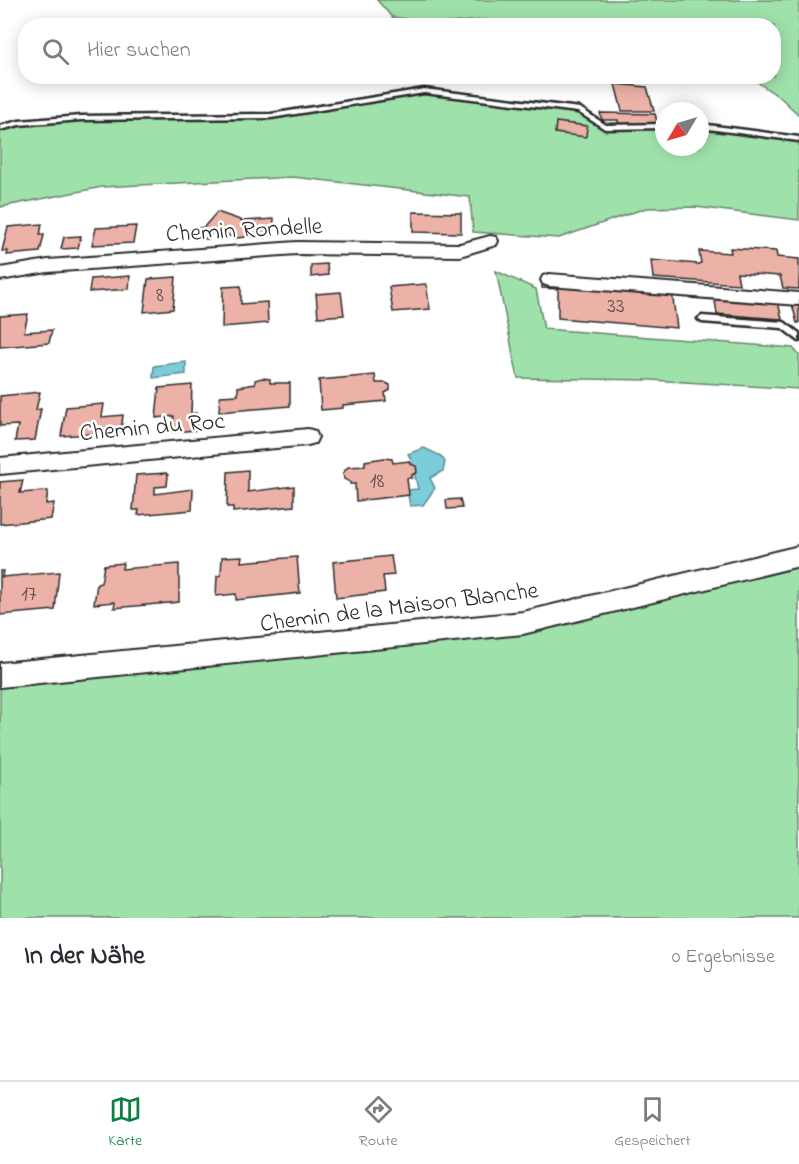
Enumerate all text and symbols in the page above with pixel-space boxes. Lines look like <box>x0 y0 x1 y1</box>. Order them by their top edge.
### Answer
search box <box>18 18 781 84</box>
icon: search <box>39 35 72 68</box>
text: Hier suchen <box>87 35 191 67</box>
north arrow <box>655 102 709 156</box>
street label: Chemin Rondelle <box>165 210 324 253</box>
house number: 8 <box>156 281 164 311</box>
house number: 33 <box>607 292 625 322</box>
street label: Chemin du Roc <box>78 405 227 452</box>
house number: 18 <box>370 467 384 497</box>
street label: Chemin de la Maison Blanche <box>258 574 541 643</box>
house number: 17 <box>21 580 37 610</box>
text: In der Nähe <box>24 938 145 976</box>
text: 0 Ergebnisse <box>672 943 775 972</box>
tab: Karte <box>108 1093 142 1153</box>
tab: Route <box>359 1093 398 1153</box>
tab: Gespeichert <box>614 1093 691 1153</box>

